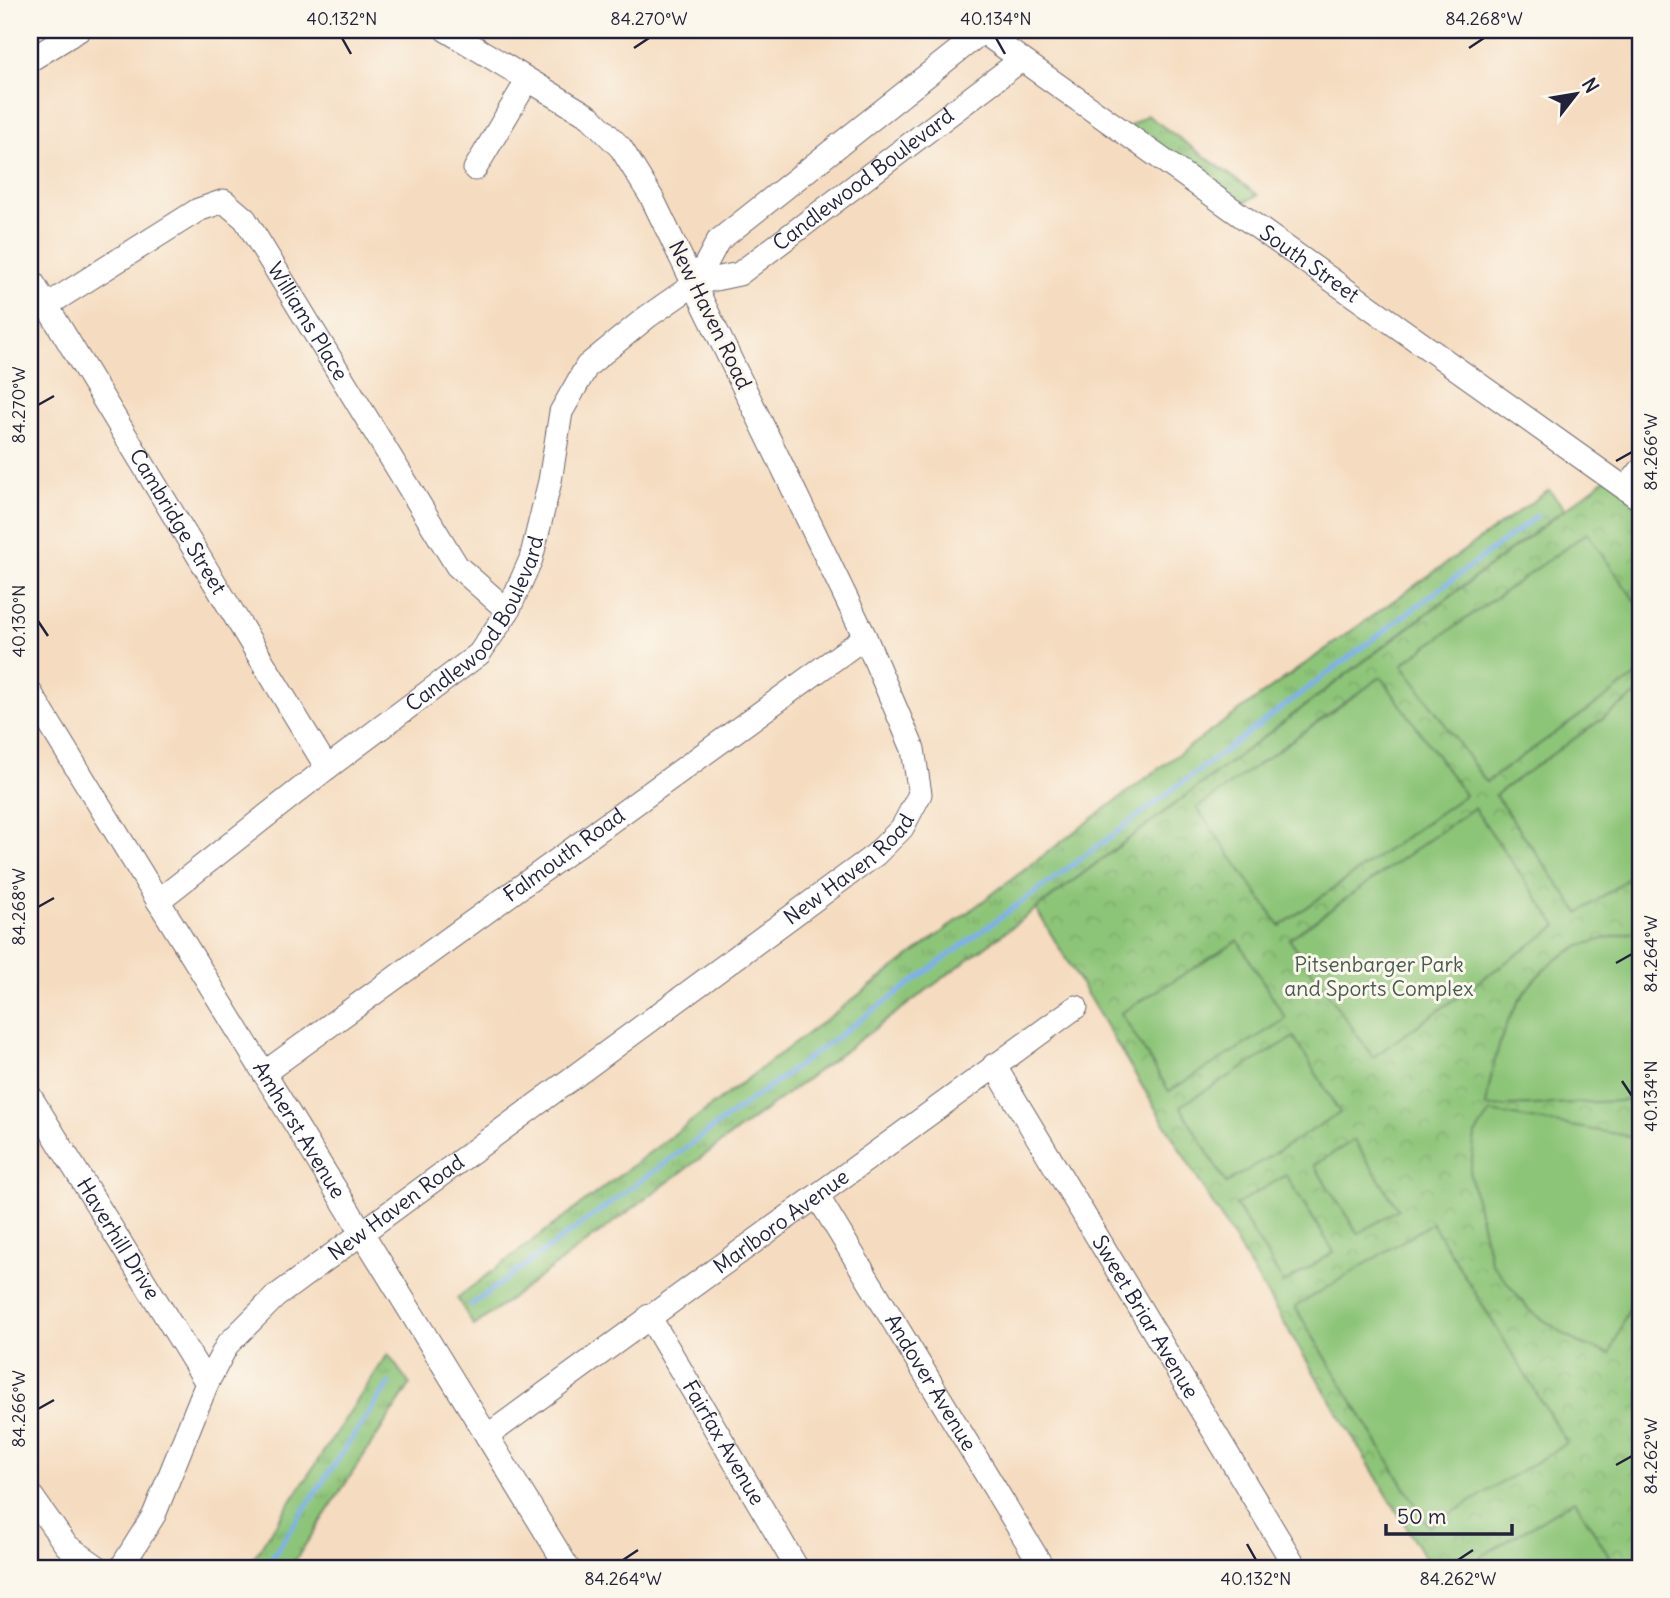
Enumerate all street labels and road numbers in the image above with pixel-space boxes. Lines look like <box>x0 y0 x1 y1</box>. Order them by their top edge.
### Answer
street label: Candlewood Boulevard <box>767 102 959 257</box>
street label: South Street <box>1254 219 1365 308</box>
street label: New Haven Road <box>663 236 758 394</box>
street label: Williams Place <box>262 257 354 385</box>
street label: Cambridge Street <box>124 444 233 599</box>
street label: Candlewood Boulevard <box>400 533 549 717</box>
street label: Falmouth Road <box>498 802 630 908</box>
street label: New Haven Road <box>778 809 920 931</box>
street label: Amherst Avenue <box>247 1056 352 1203</box>
street label: New Haven Road <box>323 1148 469 1266</box>
street label: Marlboro Avenue <box>708 1163 854 1280</box>
street label: Haverhill Drive <box>71 1173 166 1305</box>
street label: Sweet Briar Avenue <box>1086 1230 1205 1403</box>
street label: Andover Avenue <box>879 1309 983 1456</box>
street label: Fairfax Avenue <box>677 1375 771 1510</box>

